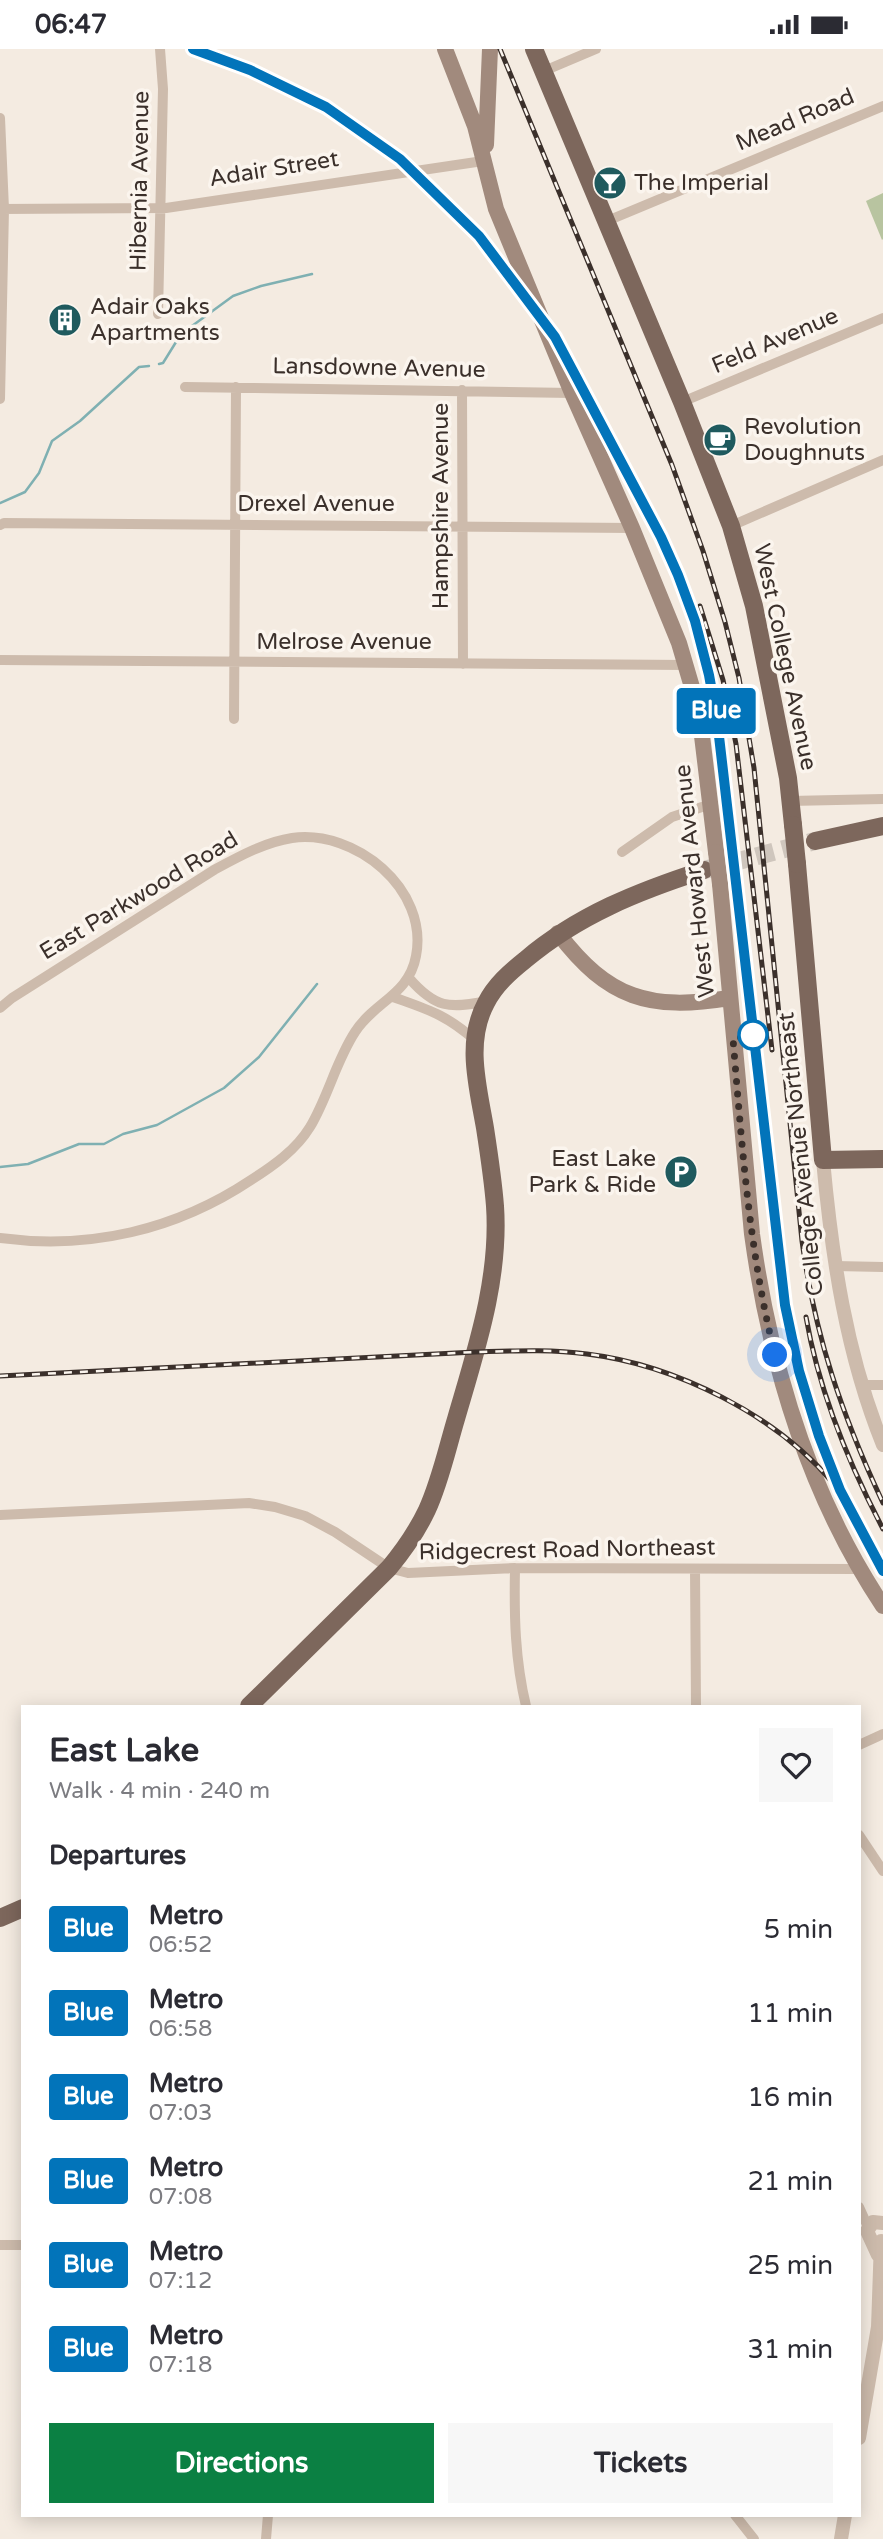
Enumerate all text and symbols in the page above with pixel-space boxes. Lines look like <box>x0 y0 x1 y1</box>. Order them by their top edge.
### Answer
text: 06:47 <box>35 9 107 40</box>
street label: Mead Road <box>731 82 859 158</box>
street label: Hibernia Avenue <box>124 91 156 271</box>
street label: Adair Street <box>207 145 341 193</box>
bar icon: The Imperial <box>591 164 629 202</box>
place label: The Imperial <box>634 169 769 197</box>
place label: Adair Oaks Apartments <box>90 293 220 347</box>
building icon: Adair Oaks Apartments <box>46 301 84 339</box>
street label: Feld Avenue <box>708 302 842 380</box>
street label: Lansdowne Avenue <box>272 352 486 384</box>
street label: Hampshire Avenue <box>427 403 455 609</box>
place label: Revolution Doughnuts <box>744 413 865 467</box>
cafe icon: Revolution Doughnuts <box>701 421 739 459</box>
street label: Drexel Avenue <box>237 490 395 518</box>
street label: West College Avenue <box>747 541 823 773</box>
street label: Melrose Avenue <box>256 628 432 656</box>
line badge: Blue <box>667 688 765 734</box>
text: Blue <box>691 696 741 725</box>
street label: West Howard Avenue <box>669 763 721 999</box>
street label: East Parkwood Road <box>35 826 243 966</box>
street label: College Avenue Northeast <box>772 1010 830 1297</box>
unlabelled marker <box>738 1020 768 1050</box>
place label: East Lake Park & Ride <box>528 1145 656 1199</box>
parking icon: East Lake Park & Ride <box>662 1153 700 1191</box>
your location <box>757 1337 792 1372</box>
street label: Ridgecrest Road Northeast <box>418 1533 716 1567</box>
button: heart <box>759 1728 833 1802</box>
text: East Lake <box>49 1731 199 1770</box>
text: Walk · 4 min · 240 m <box>49 1777 270 1805</box>
text: Departures <box>49 1840 186 1871</box>
text: Metro <box>149 1900 223 1931</box>
text: Blue <box>63 1914 114 1943</box>
text: 5 min <box>764 1914 833 1945</box>
text: 06:52 <box>149 1931 212 1959</box>
text: Metro <box>149 1984 223 2015</box>
text: Blue <box>63 1998 114 2027</box>
text: 11 min <box>747 1998 833 2029</box>
text: 06:58 <box>149 2015 212 2043</box>
text: Metro <box>149 2068 223 2099</box>
text: Blue <box>63 2082 114 2111</box>
text: 16 min <box>747 2082 833 2113</box>
text: 07:03 <box>149 2099 212 2127</box>
text: Metro <box>149 2152 223 2183</box>
text: Blue <box>63 2166 114 2195</box>
text: 21 min <box>747 2166 833 2197</box>
text: 07:08 <box>149 2183 212 2211</box>
text: Metro <box>149 2236 223 2267</box>
text: Blue <box>63 2250 114 2279</box>
text: 25 min <box>747 2250 833 2281</box>
text: 07:12 <box>149 2267 212 2295</box>
text: Metro <box>149 2320 223 2351</box>
text: Blue <box>63 2334 114 2363</box>
text: 31 min <box>747 2334 833 2365</box>
text: 07:18 <box>149 2351 212 2379</box>
button: Directions <box>49 2423 434 2503</box>
button: Tickets <box>448 2423 833 2503</box>

